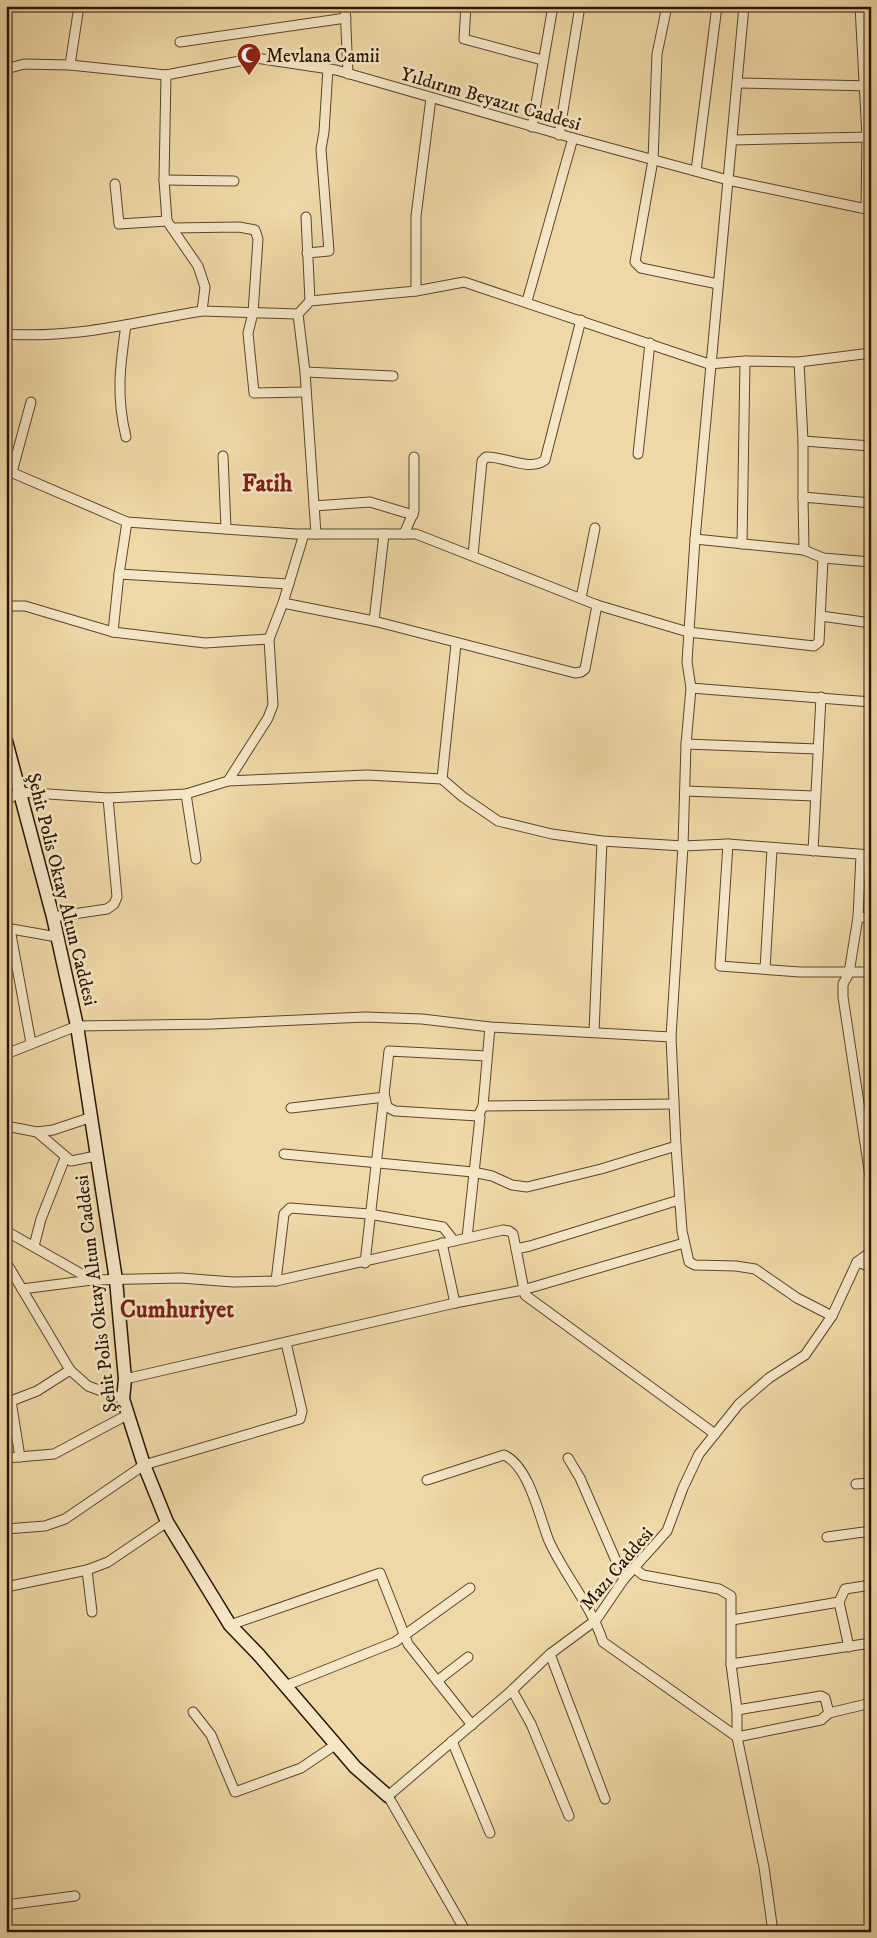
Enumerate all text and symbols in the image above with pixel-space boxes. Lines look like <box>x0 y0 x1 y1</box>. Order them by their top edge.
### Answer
mosque icon: Mevlana Camii <box>236 42 262 76</box>
place label: Mevlana Camii <box>266 45 380 68</box>
street label: Yıldırım Beyazıt Caddesi <box>398 63 583 136</box>
district label: Fatih <box>242 469 293 499</box>
street label: Şehit Polis Oktay Altun Caddesi <box>21 771 102 1008</box>
street label: Şehit Polis Oktay Altun Caddesi <box>70 1174 122 1414</box>
district label: Cumhuriyet <box>120 1295 234 1325</box>
street label: Mazı Caddesi <box>576 1523 659 1615</box>

